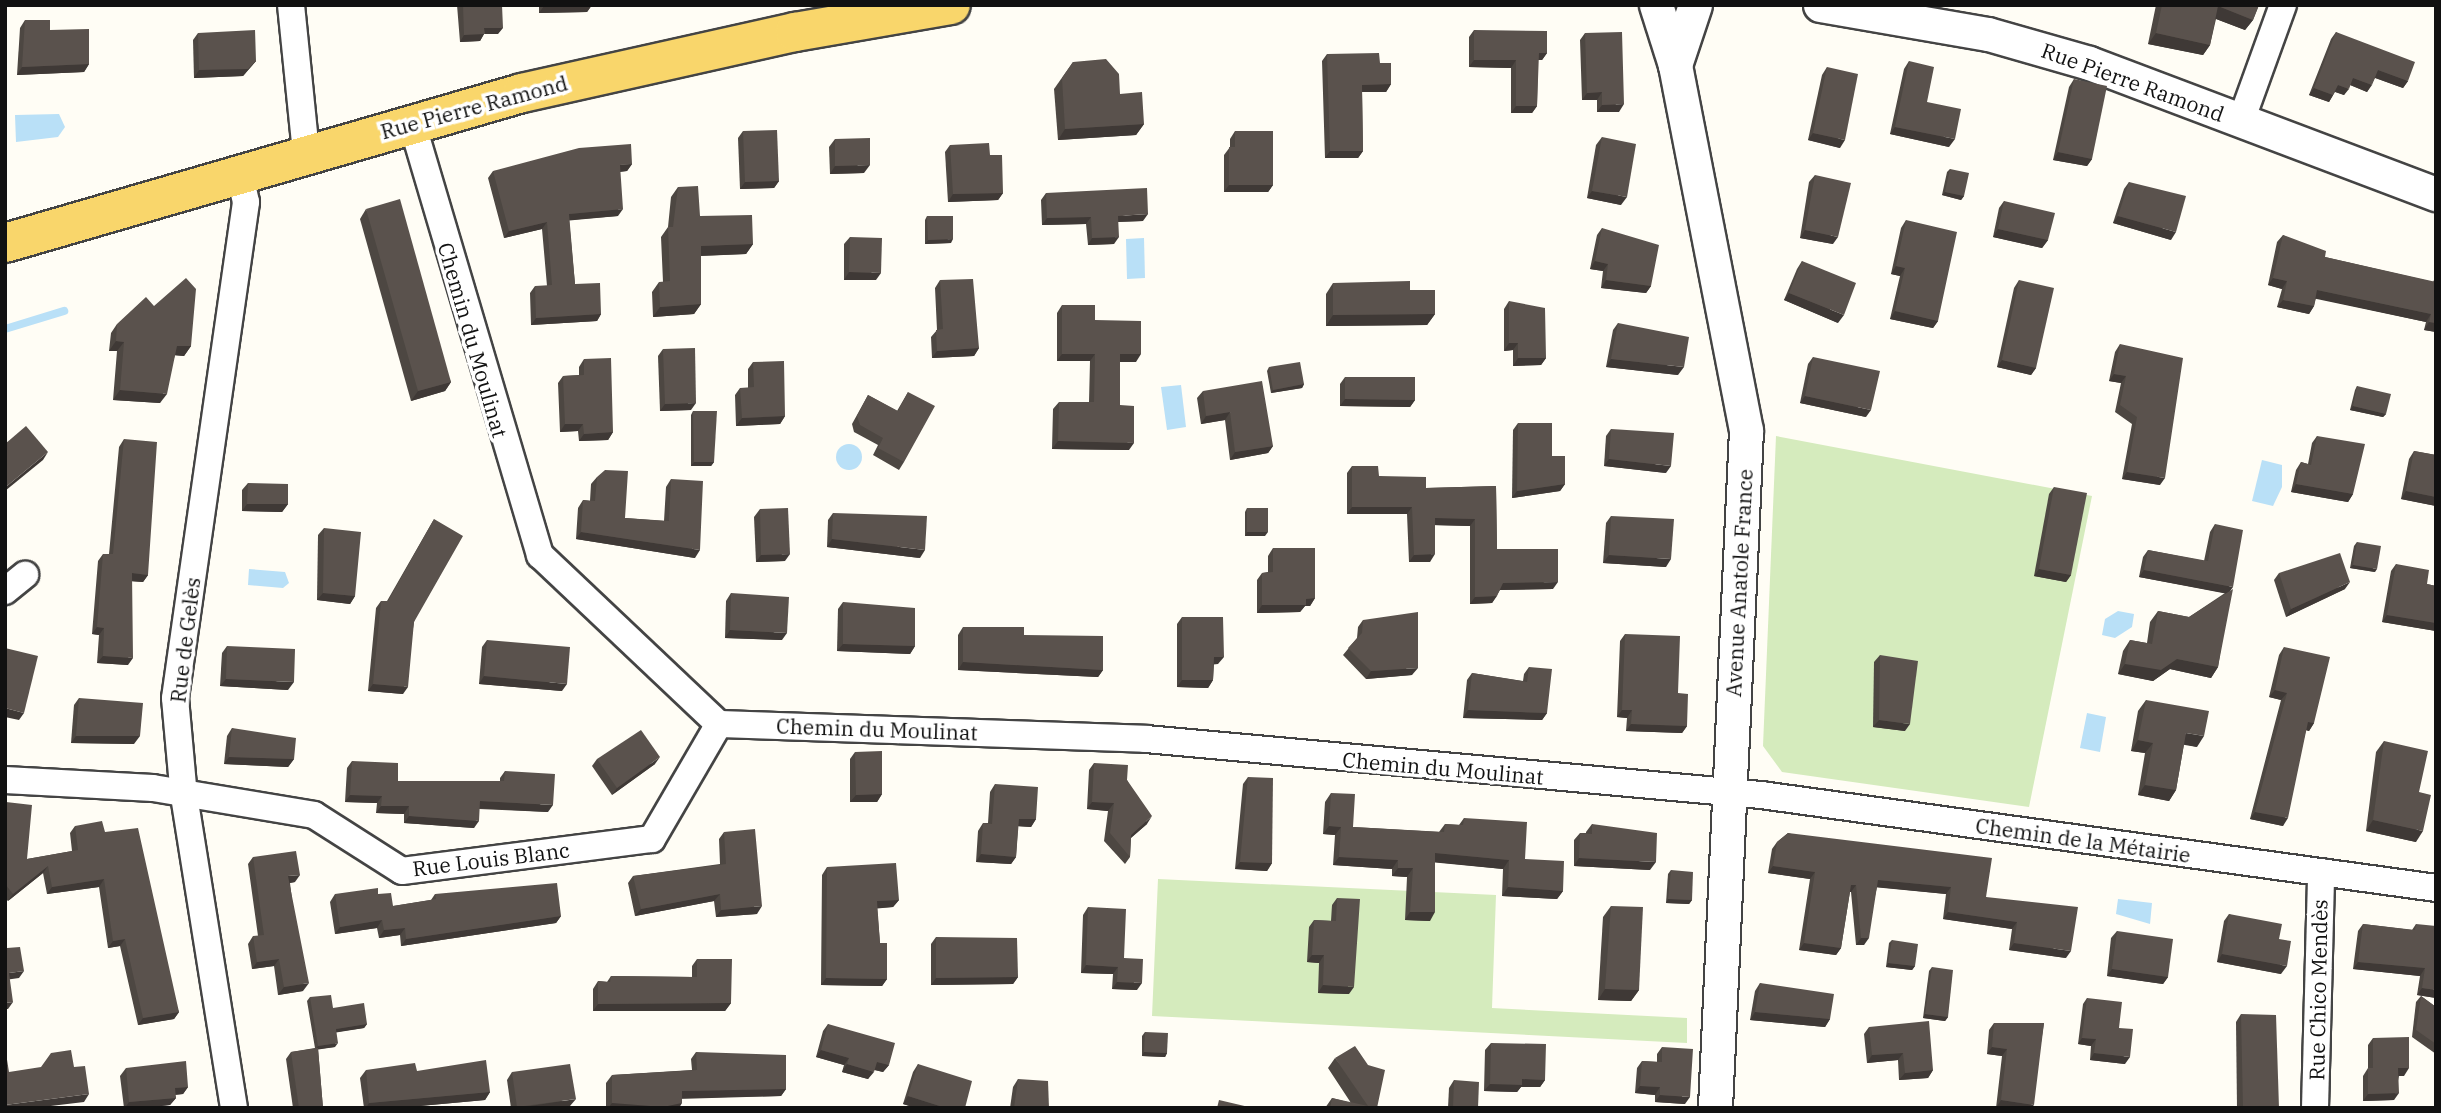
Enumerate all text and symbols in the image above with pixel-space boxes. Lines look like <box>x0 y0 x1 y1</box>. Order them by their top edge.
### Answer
street label: Rue Pierre Ramond <box>2038 37 2228 127</box>
street label: Rue Pierre Ramond <box>378 70 570 144</box>
street label: Chemin du Moulinat <box>433 240 513 440</box>
street label: Avenue Anatole France <box>1720 468 1758 698</box>
street label: Rue de Gelès <box>165 576 205 704</box>
street label: Chemin du Moulinat <box>776 713 978 745</box>
street label: Chemin du Moulinat <box>1341 747 1545 789</box>
street label: Chemin de la Métairie <box>1974 812 2192 868</box>
street label: Rue Louis Blanc <box>411 837 571 881</box>
street label: Rue Chico Mendès <box>2304 899 2332 1081</box>

